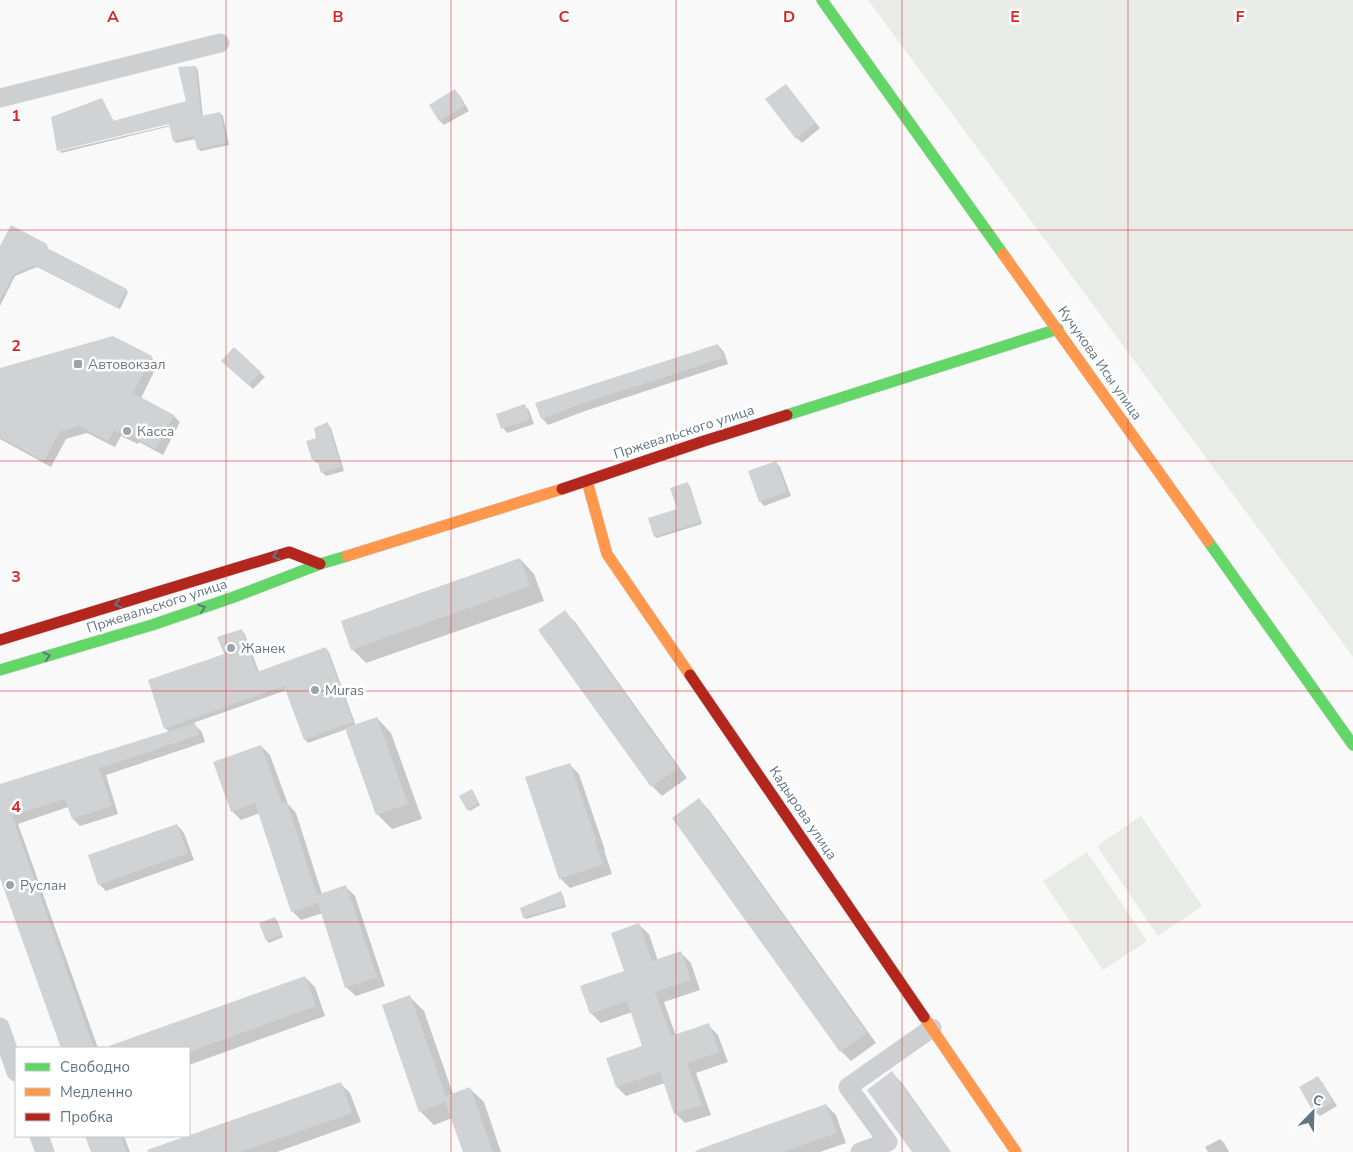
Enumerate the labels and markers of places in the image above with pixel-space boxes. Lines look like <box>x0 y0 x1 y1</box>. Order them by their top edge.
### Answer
place label: Автовокзал <box>88 355 166 374</box>
marker: Автовокзал <box>72 358 84 370</box>
place label: Касса <box>137 422 174 441</box>
marker: Касса <box>121 425 133 437</box>
place label: Жанек <box>241 639 286 658</box>
marker: Жанек <box>225 642 237 654</box>
place label: Muras <box>325 681 364 700</box>
marker: Muras <box>309 684 321 696</box>
place label: Руслан <box>20 876 67 895</box>
marker: Руслан <box>4 879 16 891</box>

